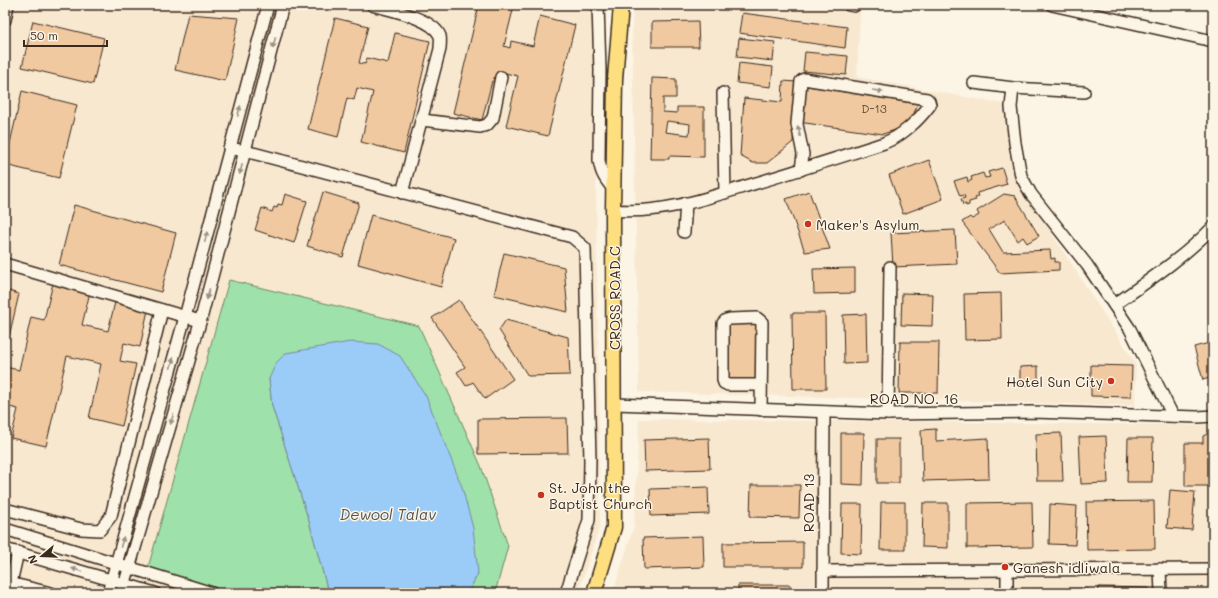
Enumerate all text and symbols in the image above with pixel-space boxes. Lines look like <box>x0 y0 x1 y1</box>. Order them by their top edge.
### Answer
scale bar <box>24 22 107 48</box>
text: 50 m <box>30 27 58 43</box>
one-way arrow <box>270 37 276 49</box>
one-way arrow <box>872 88 884 94</box>
house number: D-13 <box>861 100 887 116</box>
one-way arrow <box>236 105 242 117</box>
one-way arrow <box>795 125 801 138</box>
one-way arrow <box>238 163 244 175</box>
place label: Maker's Asylum <box>816 215 920 234</box>
marker: Maker's Asylum <box>803 219 813 229</box>
one-way arrow <box>203 231 209 243</box>
street label: CROSS ROAD C <box>605 246 624 350</box>
one-way arrow <box>204 288 210 300</box>
one-way arrow <box>169 357 175 369</box>
place label: Hotel Sun City <box>1006 372 1103 391</box>
marker: Hotel Sun City <box>1106 376 1116 386</box>
street label: ROAD NO. 16 <box>870 389 958 408</box>
one-way arrow <box>169 414 175 426</box>
street label: ROAD 13 <box>799 474 818 532</box>
place label: St. John the Baptist Church <box>549 478 652 513</box>
marker: St. John the Baptist Church <box>536 490 546 500</box>
water label: Dewool Talav <box>340 504 436 524</box>
north arrow <box>22 536 62 576</box>
one-way arrow <box>119 536 125 548</box>
text: N <box>24 553 41 566</box>
place label: Ganesh idliwala <box>1013 558 1120 577</box>
marker: Ganesh idliwala <box>1000 562 1010 572</box>
one-way arrow <box>71 567 83 573</box>

